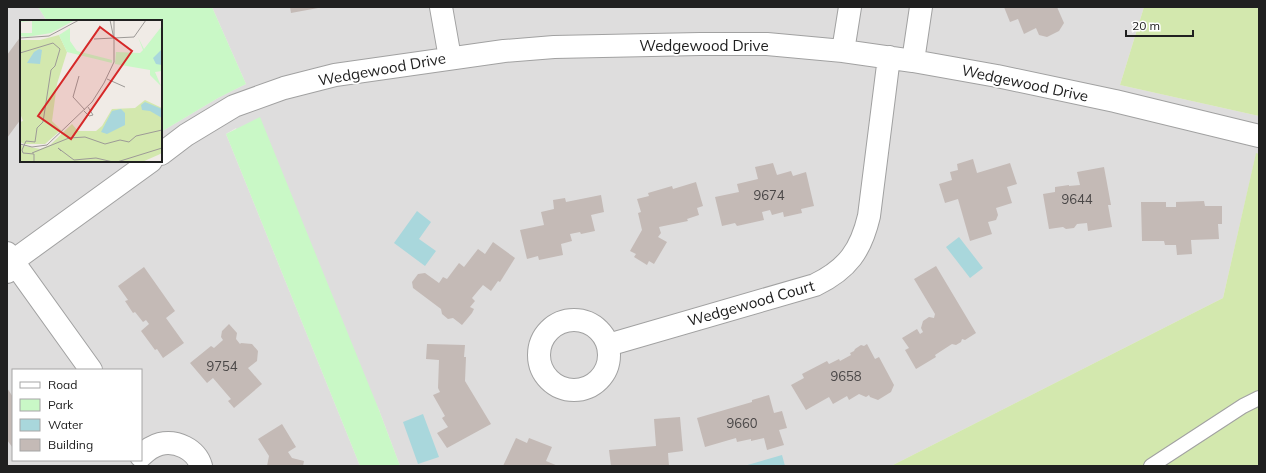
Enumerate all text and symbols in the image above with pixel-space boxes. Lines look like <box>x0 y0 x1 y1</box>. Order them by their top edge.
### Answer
scale bar <box>1126 12 1193 38</box>
text: 20 m <box>1132 18 1160 33</box>
inset map <box>20 20 162 162</box>
street label: Wedgewood Drive <box>639 36 769 55</box>
street label: Wedgewood Drive <box>317 48 447 90</box>
street label: Wedgewood Drive <box>960 60 1090 106</box>
house number: 9674 <box>753 187 785 203</box>
house number: 9644 <box>1061 191 1093 207</box>
street label: Wedgewood Court <box>685 276 817 330</box>
house number: 9754 <box>206 358 238 374</box>
house number: 9658 <box>830 368 862 384</box>
legend <box>12 369 142 461</box>
text: Road <box>48 377 77 392</box>
text: Park <box>48 397 74 412</box>
house number: 9660 <box>726 415 758 431</box>
text: Water <box>48 417 84 432</box>
text: Building <box>48 437 93 452</box>

